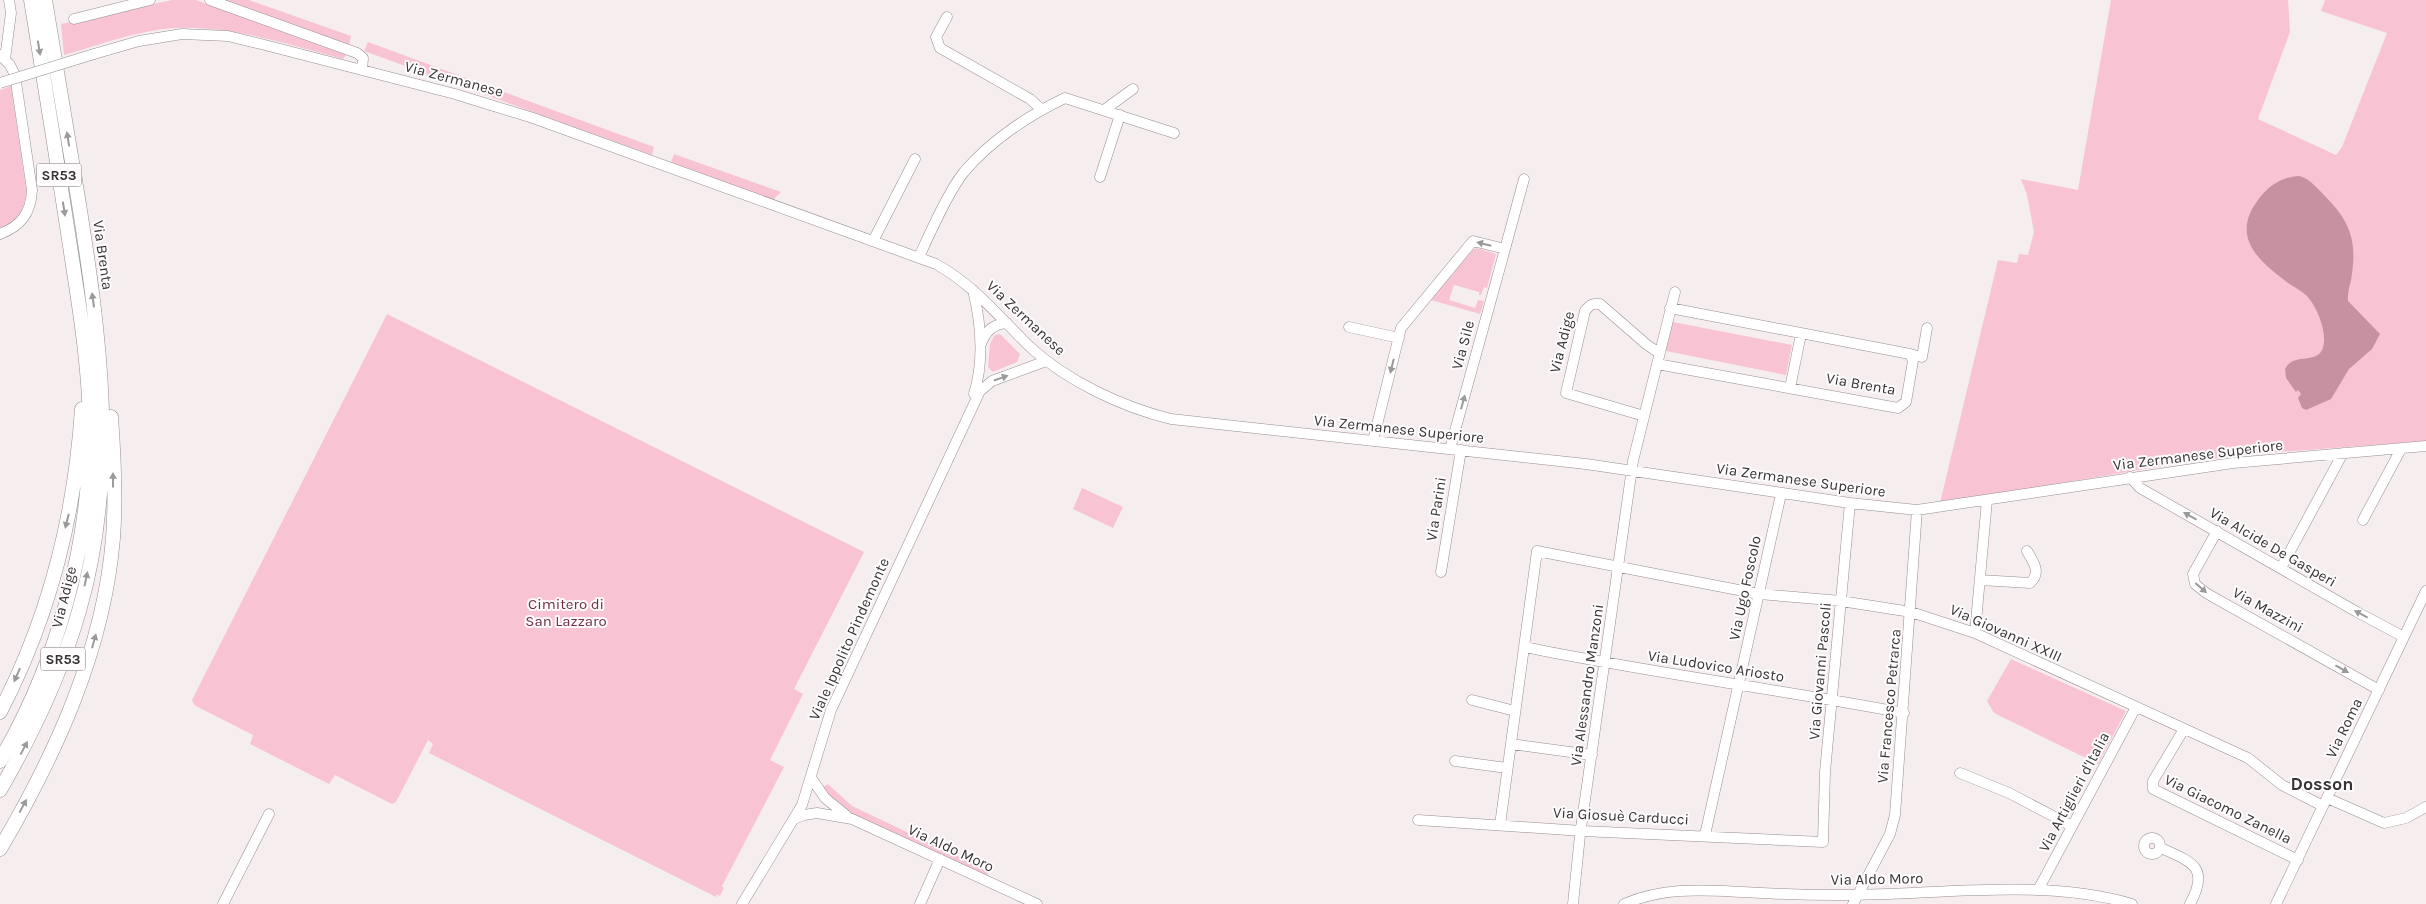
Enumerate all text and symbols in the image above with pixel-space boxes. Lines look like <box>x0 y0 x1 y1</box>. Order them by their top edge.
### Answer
one-way arrow <box>35 41 43 57</box>
street label: Via Zermanese <box>403 57 505 101</box>
one-way arrow <box>64 131 72 147</box>
road number: SR53 <box>36 164 82 186</box>
one-way arrow <box>61 201 69 217</box>
street label: Via Brenta <box>89 219 117 291</box>
one-way arrow <box>1476 240 1491 248</box>
street label: Via Zermanese <box>983 277 1069 359</box>
one-way arrow <box>89 291 97 307</box>
street label: Via Adige <box>1546 309 1578 375</box>
street label: Via Sile <box>1448 318 1478 372</box>
one-way arrow <box>1388 358 1396 373</box>
street label: Via Brenta <box>1825 369 1897 399</box>
one-way arrow <box>994 373 1009 381</box>
one-way arrow <box>1459 395 1467 410</box>
street label: Via Zermanese Superiore <box>1313 411 1485 447</box>
street label: Via Zermanese Superiore <box>2112 436 2284 474</box>
street label: Via Zermanese Superiore <box>1715 459 1887 501</box>
one-way arrow <box>109 472 117 488</box>
street label: Via Parini <box>1422 476 1450 542</box>
street label: Via Alcide De Gasperi <box>2206 503 2340 591</box>
one-way arrow <box>2182 512 2197 520</box>
one-way arrow <box>63 513 71 528</box>
street label: Via Ugo Foscolo <box>1725 534 1765 642</box>
street label: Viale Ippolito Pindemonte <box>805 555 893 723</box>
street label: Via Adige <box>48 564 80 630</box>
one-way arrow <box>82 572 90 587</box>
one-way arrow <box>2194 582 2206 594</box>
street label: Via Mazzini <box>2230 583 2306 637</box>
park label: Cimitero di San Lazzaro <box>525 595 607 630</box>
street label: Via Giovanni XXIII <box>1947 600 2065 666</box>
street label: Via Giovanni Pascoli <box>1805 601 1835 741</box>
street label: Via Alessandro Manzoni <box>1567 603 1607 767</box>
one-way arrow <box>2354 610 2368 618</box>
street label: Via Francesco Petrarca <box>1873 628 1905 784</box>
one-way arrow <box>90 633 98 648</box>
street label: Via Ludovico Ariosto <box>1647 646 1785 686</box>
road number: SR53 <box>40 648 86 671</box>
one-way arrow <box>2334 665 2349 673</box>
one-way arrow <box>13 668 21 682</box>
street label: Via Roma <box>2322 695 2366 761</box>
street label: Via Artiglieri d'Italia <box>2035 729 2113 855</box>
one-way arrow <box>20 740 28 755</box>
street label: Via Giacomo Zanella <box>2161 770 2295 848</box>
district label: Dosson <box>2291 773 2353 795</box>
one-way arrow <box>19 799 27 813</box>
street label: Via Giosuè Carducci <box>1553 803 1689 829</box>
street label: Via Aldo Moro <box>905 820 997 876</box>
street label: Via Aldo Moro <box>1830 869 1924 889</box>

